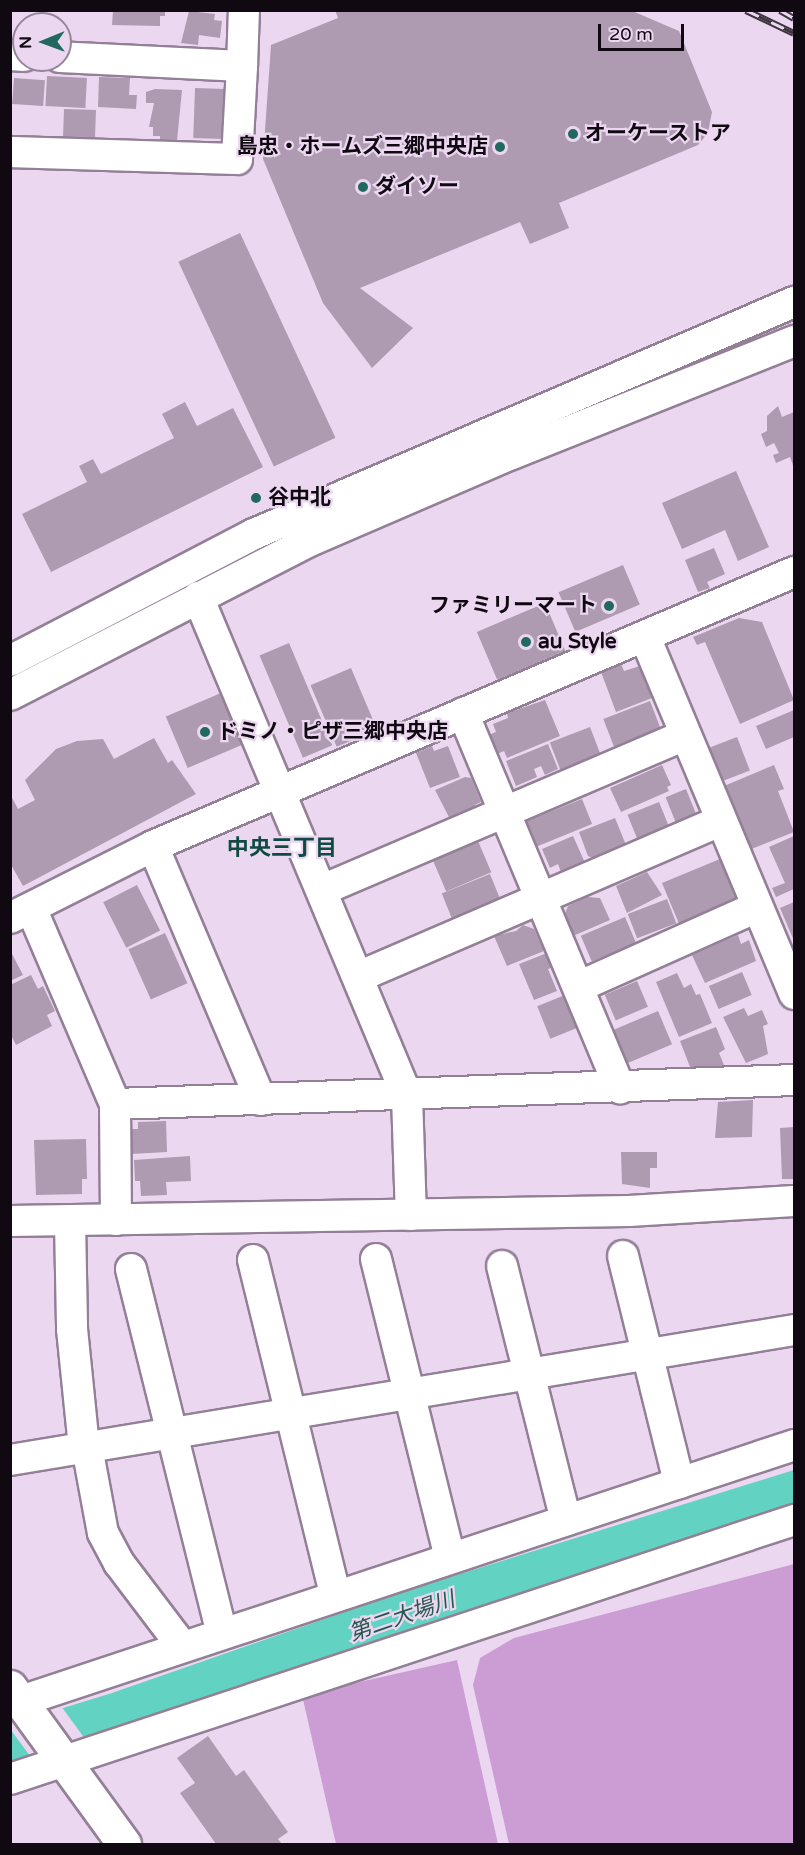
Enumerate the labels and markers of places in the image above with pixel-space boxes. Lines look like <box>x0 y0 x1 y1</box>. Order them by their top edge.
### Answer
place label: オーケーストア <box>585 121 732 147</box>
marker: オーケーストア <box>566 127 580 141</box>
place label: 島忠・ホームズ三郷中央店 <box>236 134 488 160</box>
marker: 島忠・ホームズ三郷中央店 <box>493 140 507 154</box>
place label: ダイソー <box>375 174 459 200</box>
marker: ダイソー <box>356 180 370 194</box>
place label: 谷中北 <box>268 485 331 511</box>
marker: 谷中北 <box>249 491 263 505</box>
place label: ファミリーマート <box>429 593 597 619</box>
marker: ファミリーマート <box>602 599 616 613</box>
place label: au Style <box>538 629 617 655</box>
marker: au Style <box>519 635 533 649</box>
place label: ドミノ・ピザ三郷中央店 <box>217 719 448 745</box>
marker: ドミノ・ピザ三郷中央店 <box>198 725 212 739</box>

